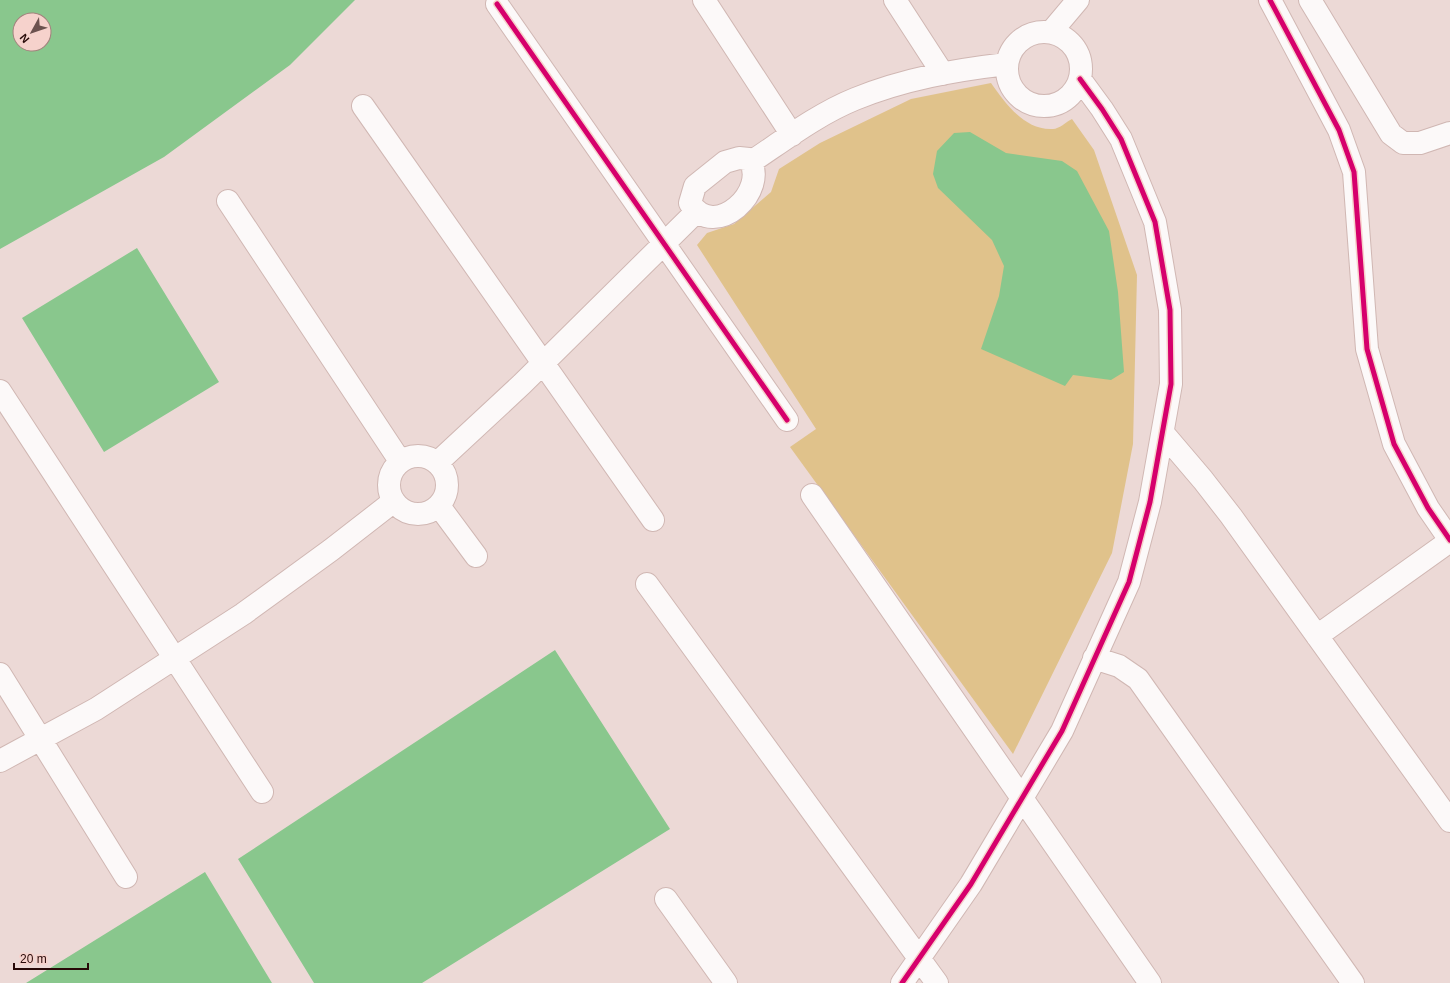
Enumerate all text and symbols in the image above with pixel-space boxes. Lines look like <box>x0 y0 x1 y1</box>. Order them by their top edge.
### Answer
north arrow <box>12 12 52 52</box>
text: N <box>17 31 31 45</box>
scale bar <box>14 945 88 971</box>
text: 20 m <box>20 952 47 966</box>

